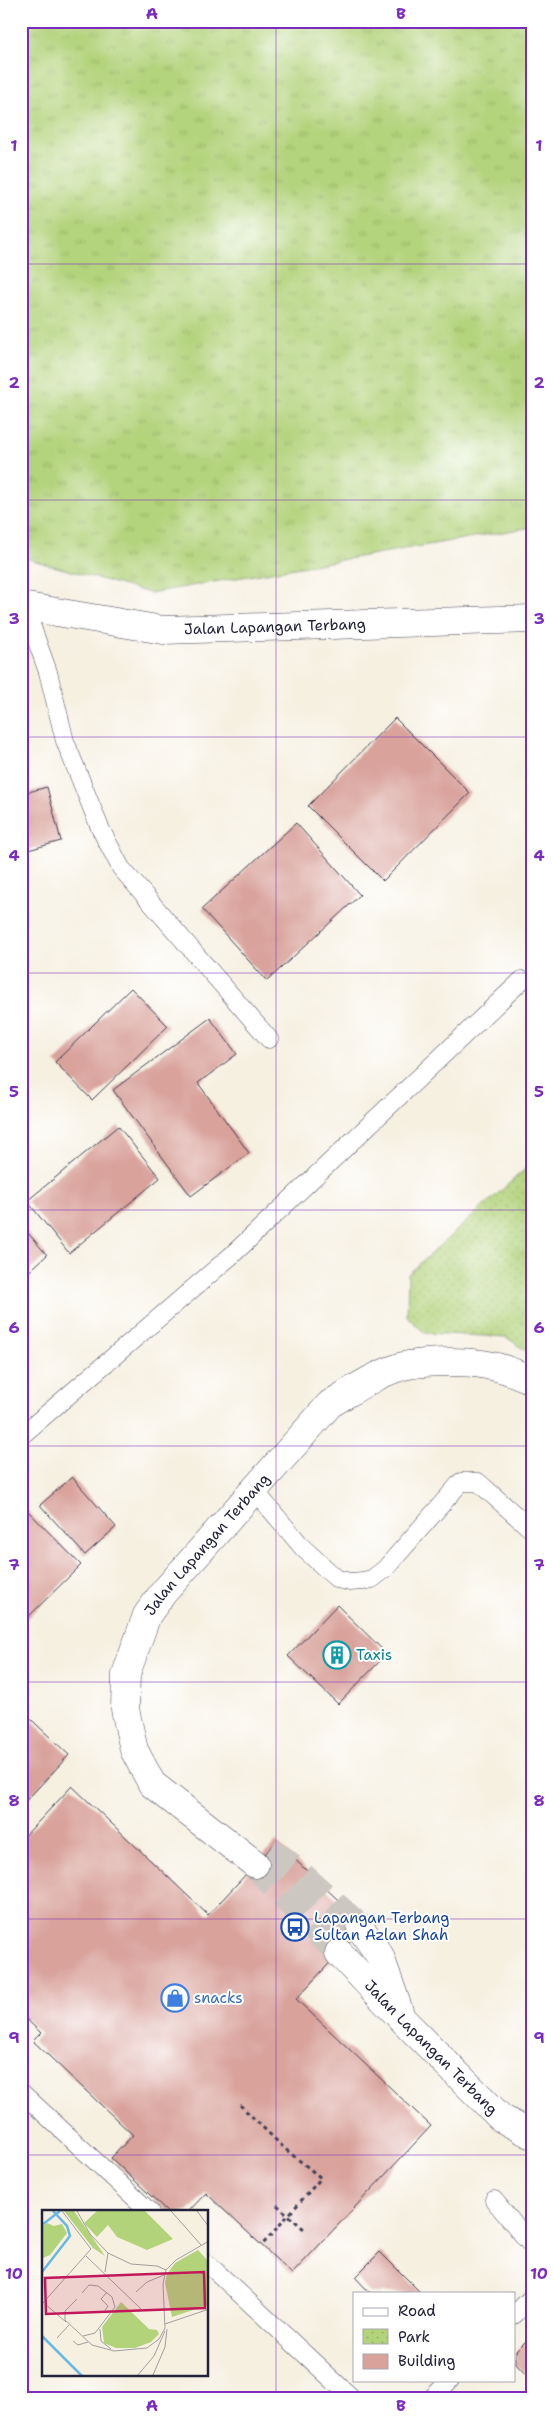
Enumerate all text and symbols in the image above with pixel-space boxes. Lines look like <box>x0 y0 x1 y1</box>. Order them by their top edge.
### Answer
text: A <box>146 3 158 24</box>
text: B <box>396 3 406 24</box>
text: 1 <box>10 135 18 156</box>
text: 1 <box>535 135 543 156</box>
text: 2 <box>8 372 20 393</box>
text: 2 <box>533 372 545 393</box>
text: 3 <box>8 608 20 629</box>
text: 3 <box>533 608 545 629</box>
street label: Jalan Lapangan Terbang <box>184 614 366 639</box>
text: 4 <box>8 845 20 866</box>
text: 4 <box>533 845 545 866</box>
text: 5 <box>9 1081 19 1102</box>
text: 5 <box>534 1081 544 1102</box>
text: 6 <box>8 1317 20 1338</box>
text: 6 <box>533 1317 545 1338</box>
street label: Jalan Lapangan Terbang <box>140 1469 274 1620</box>
text: 7 <box>8 1554 20 1575</box>
text: 7 <box>533 1554 545 1575</box>
building icon: Taxis <box>322 1640 352 1670</box>
place label: Taxis <box>356 1645 392 1665</box>
text: 8 <box>8 1790 20 1811</box>
text: 8 <box>533 1790 545 1811</box>
place label: Lapangan Terbang Sultan Azlan Shah <box>314 1908 450 1945</box>
bus stop icon: Lapangan Terbang Sultan Azlan Shah <box>280 1912 310 1942</box>
street label: Jalan Lapangan Terbang <box>360 1976 502 2119</box>
shop icon: snacks <box>160 1983 190 2013</box>
place label: snacks <box>194 1988 243 2008</box>
text: 9 <box>8 2027 20 2048</box>
text: 9 <box>533 2027 545 2048</box>
inset map <box>42 2210 209 2376</box>
text: 10 <box>5 2263 23 2284</box>
text: 10 <box>530 2263 548 2284</box>
legend <box>353 2292 516 2382</box>
text: Road <box>398 2301 436 2321</box>
text: Park <box>398 2327 430 2347</box>
text: Building <box>398 2351 455 2371</box>
text: A <box>146 2395 158 2416</box>
text: B <box>396 2395 406 2416</box>

